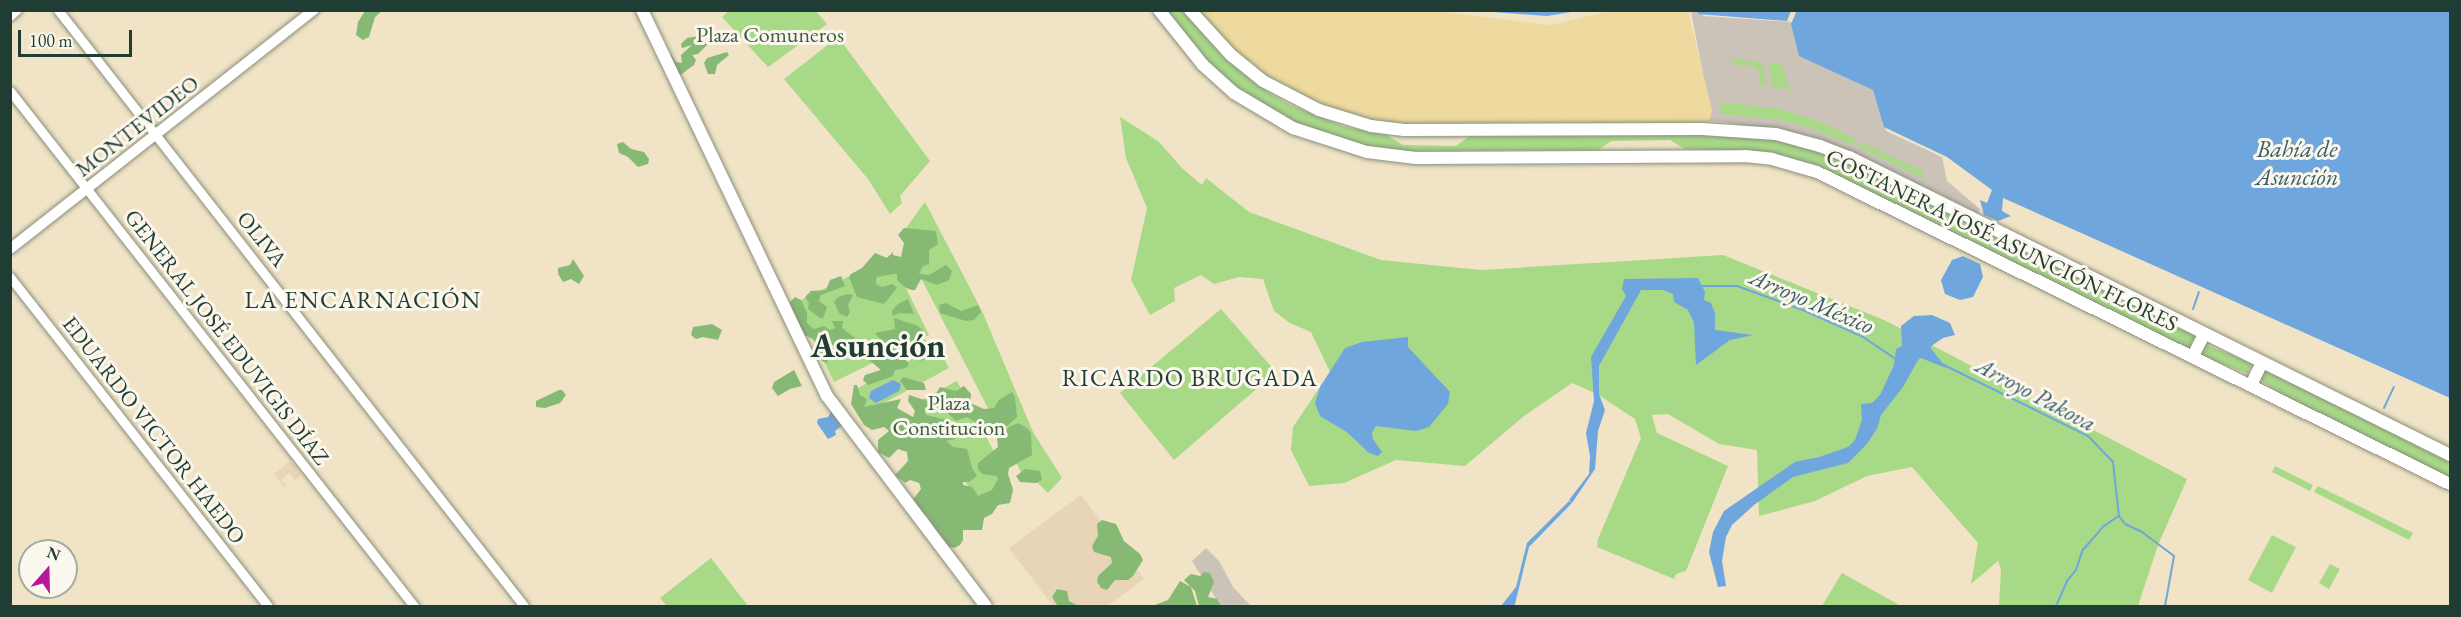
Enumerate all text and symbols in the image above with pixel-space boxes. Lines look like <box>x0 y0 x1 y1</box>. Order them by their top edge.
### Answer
scale bar <box>21 18 135 56</box>
park label: Plaza Comuneros <box>696 22 844 48</box>
text: 100 m <box>29 29 73 52</box>
street label: MONTEVIDEO <box>70 70 204 182</box>
water label: Bahía de Asunción <box>2256 135 2338 191</box>
street label: COSTANERA JOSÉ ASUNCIÓN FLORES <box>1822 143 2182 337</box>
street label: GENERAL JOSÉ EDUVIGIS DÍAZ <box>119 204 335 470</box>
street label: OLIVA <box>232 206 292 272</box>
water label: Arroyo México <box>1746 262 1878 340</box>
district label: LA ENCARNACIÓN <box>244 286 482 314</box>
street label: EDUARDO VICTOR HAEDO <box>57 311 251 549</box>
district label: Asunción <box>810 326 946 366</box>
water label: Arroyo Pakova <box>1971 350 2101 438</box>
district label: RICARDO BRUGADA <box>1062 364 1318 392</box>
park label: Plaza Constitucion <box>893 389 1005 440</box>
north arrow <box>18 539 78 599</box>
text: N <box>44 541 63 566</box>

